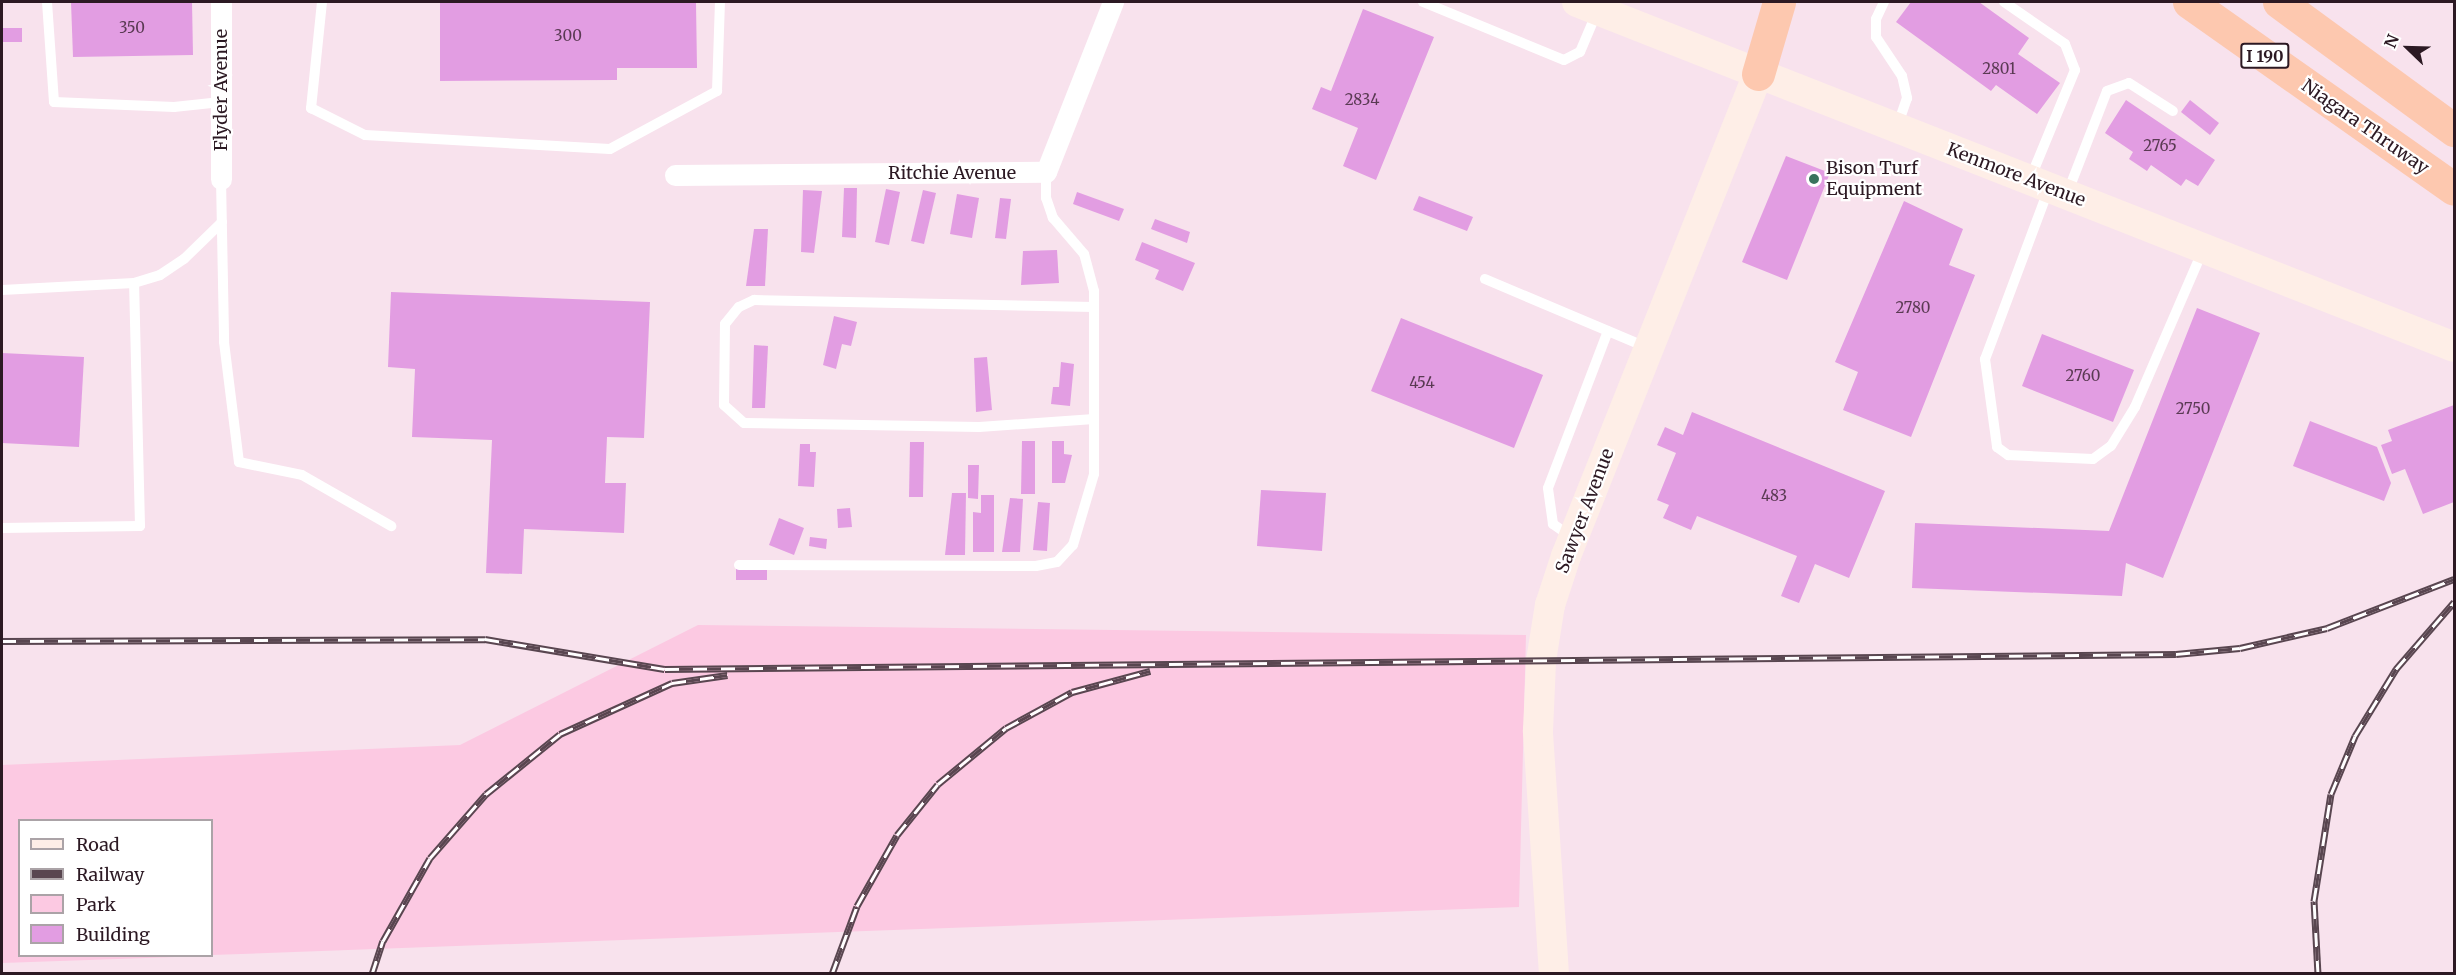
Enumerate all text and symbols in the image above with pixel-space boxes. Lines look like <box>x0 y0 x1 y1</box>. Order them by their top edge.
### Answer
north arrow <box>2378 18 2438 78</box>
house number: 350 <box>119 19 145 37</box>
house number: 300 <box>554 27 582 45</box>
street label: Flyder Avenue <box>210 29 232 151</box>
text: N <box>2380 31 2403 51</box>
road number: I 190 <box>2240 43 2290 69</box>
house number: 2801 <box>1982 60 2016 78</box>
street label: Niagara Thruway <box>2297 75 2433 179</box>
house number: 2834 <box>1345 91 1379 109</box>
house number: 2765 <box>2143 137 2177 155</box>
street label: Kenmore Avenue <box>1944 139 2088 211</box>
place label: Bison Turf Equipment <box>1826 158 1922 201</box>
street label: Ritchie Avenue <box>888 162 1016 184</box>
marker: Bison Turf Equipment <box>1807 172 1821 186</box>
house number: 2780 <box>1895 299 1931 317</box>
house number: 2760 <box>2066 367 2100 385</box>
house number: 454 <box>1409 374 1435 392</box>
house number: 2750 <box>2176 400 2210 418</box>
street label: Sawyer Avenue <box>1551 446 1619 576</box>
house number: 483 <box>1761 487 1787 505</box>
legend <box>18 819 213 957</box>
text: Road <box>76 833 120 856</box>
text: Railway <box>76 863 144 886</box>
text: Park <box>76 893 116 916</box>
text: Building <box>76 923 150 946</box>

